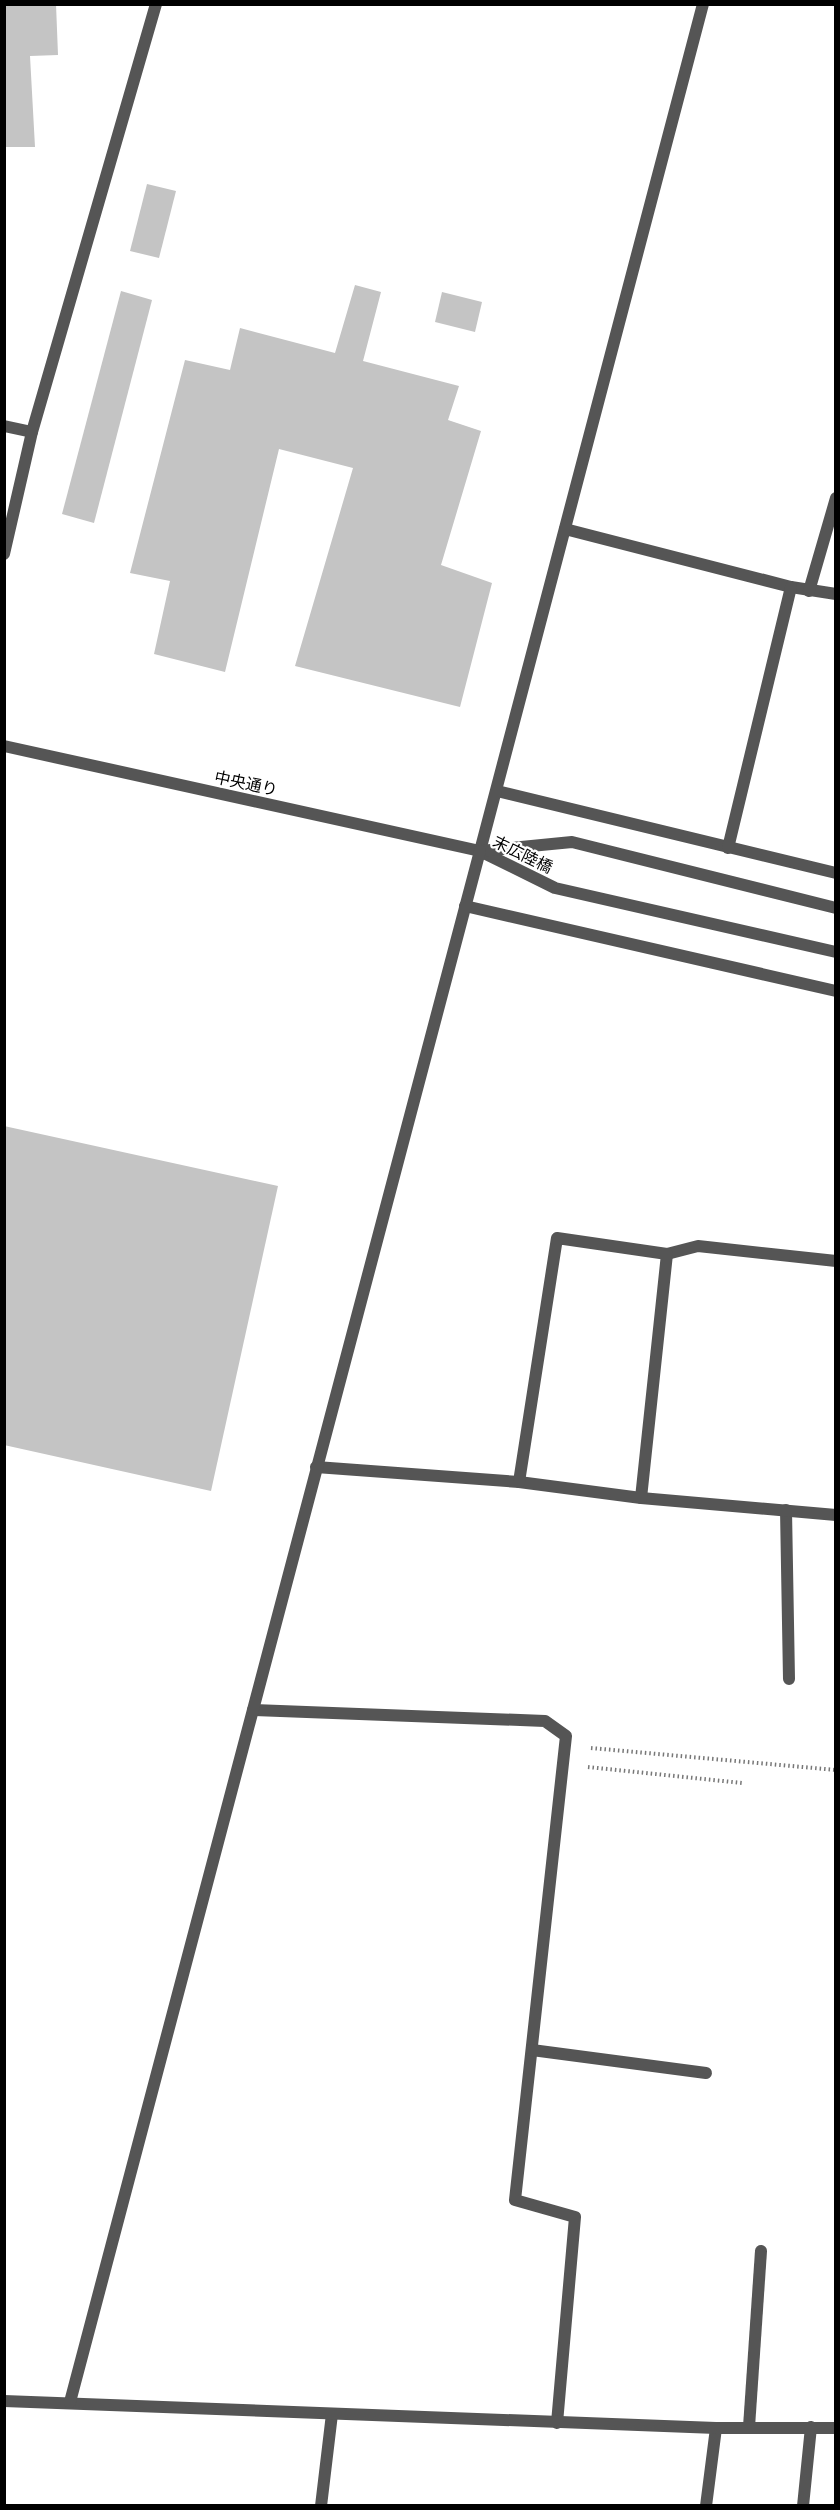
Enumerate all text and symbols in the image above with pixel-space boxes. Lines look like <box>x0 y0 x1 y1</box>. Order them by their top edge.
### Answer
street label: 中央通り <box>212 765 280 801</box>
street label: 末広陸橋 <box>489 829 557 879</box>

